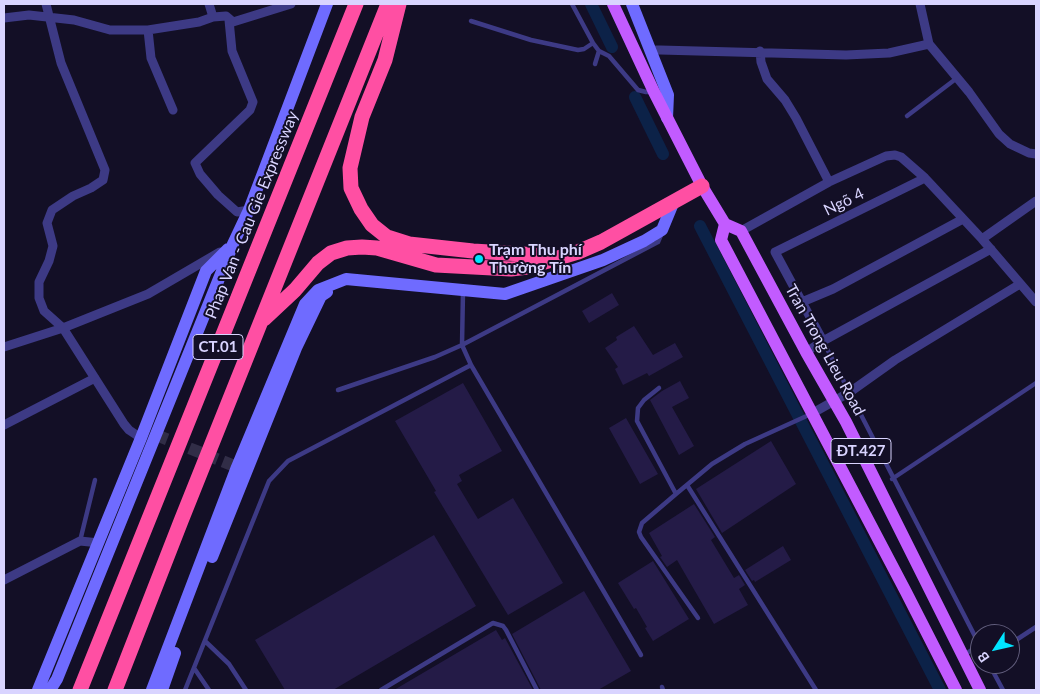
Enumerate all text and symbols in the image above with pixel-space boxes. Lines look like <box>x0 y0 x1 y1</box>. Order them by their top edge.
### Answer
street label: Phap Van - Cau Gie Expressway <box>201 108 303 322</box>
street label: Ngõ 4 <box>821 184 867 220</box>
place label: Trạm Thu phí Thường Tín <box>489 240 582 278</box>
marker: Trạm Thu phí Thường Tín <box>473 253 485 265</box>
street label: Tran Trong Lieu Road <box>781 281 869 419</box>
road number: CT.01 <box>193 334 243 360</box>
road number: ĐT.427 <box>831 438 891 464</box>
north arrow <box>970 624 1020 674</box>
text: B <box>974 649 993 666</box>

